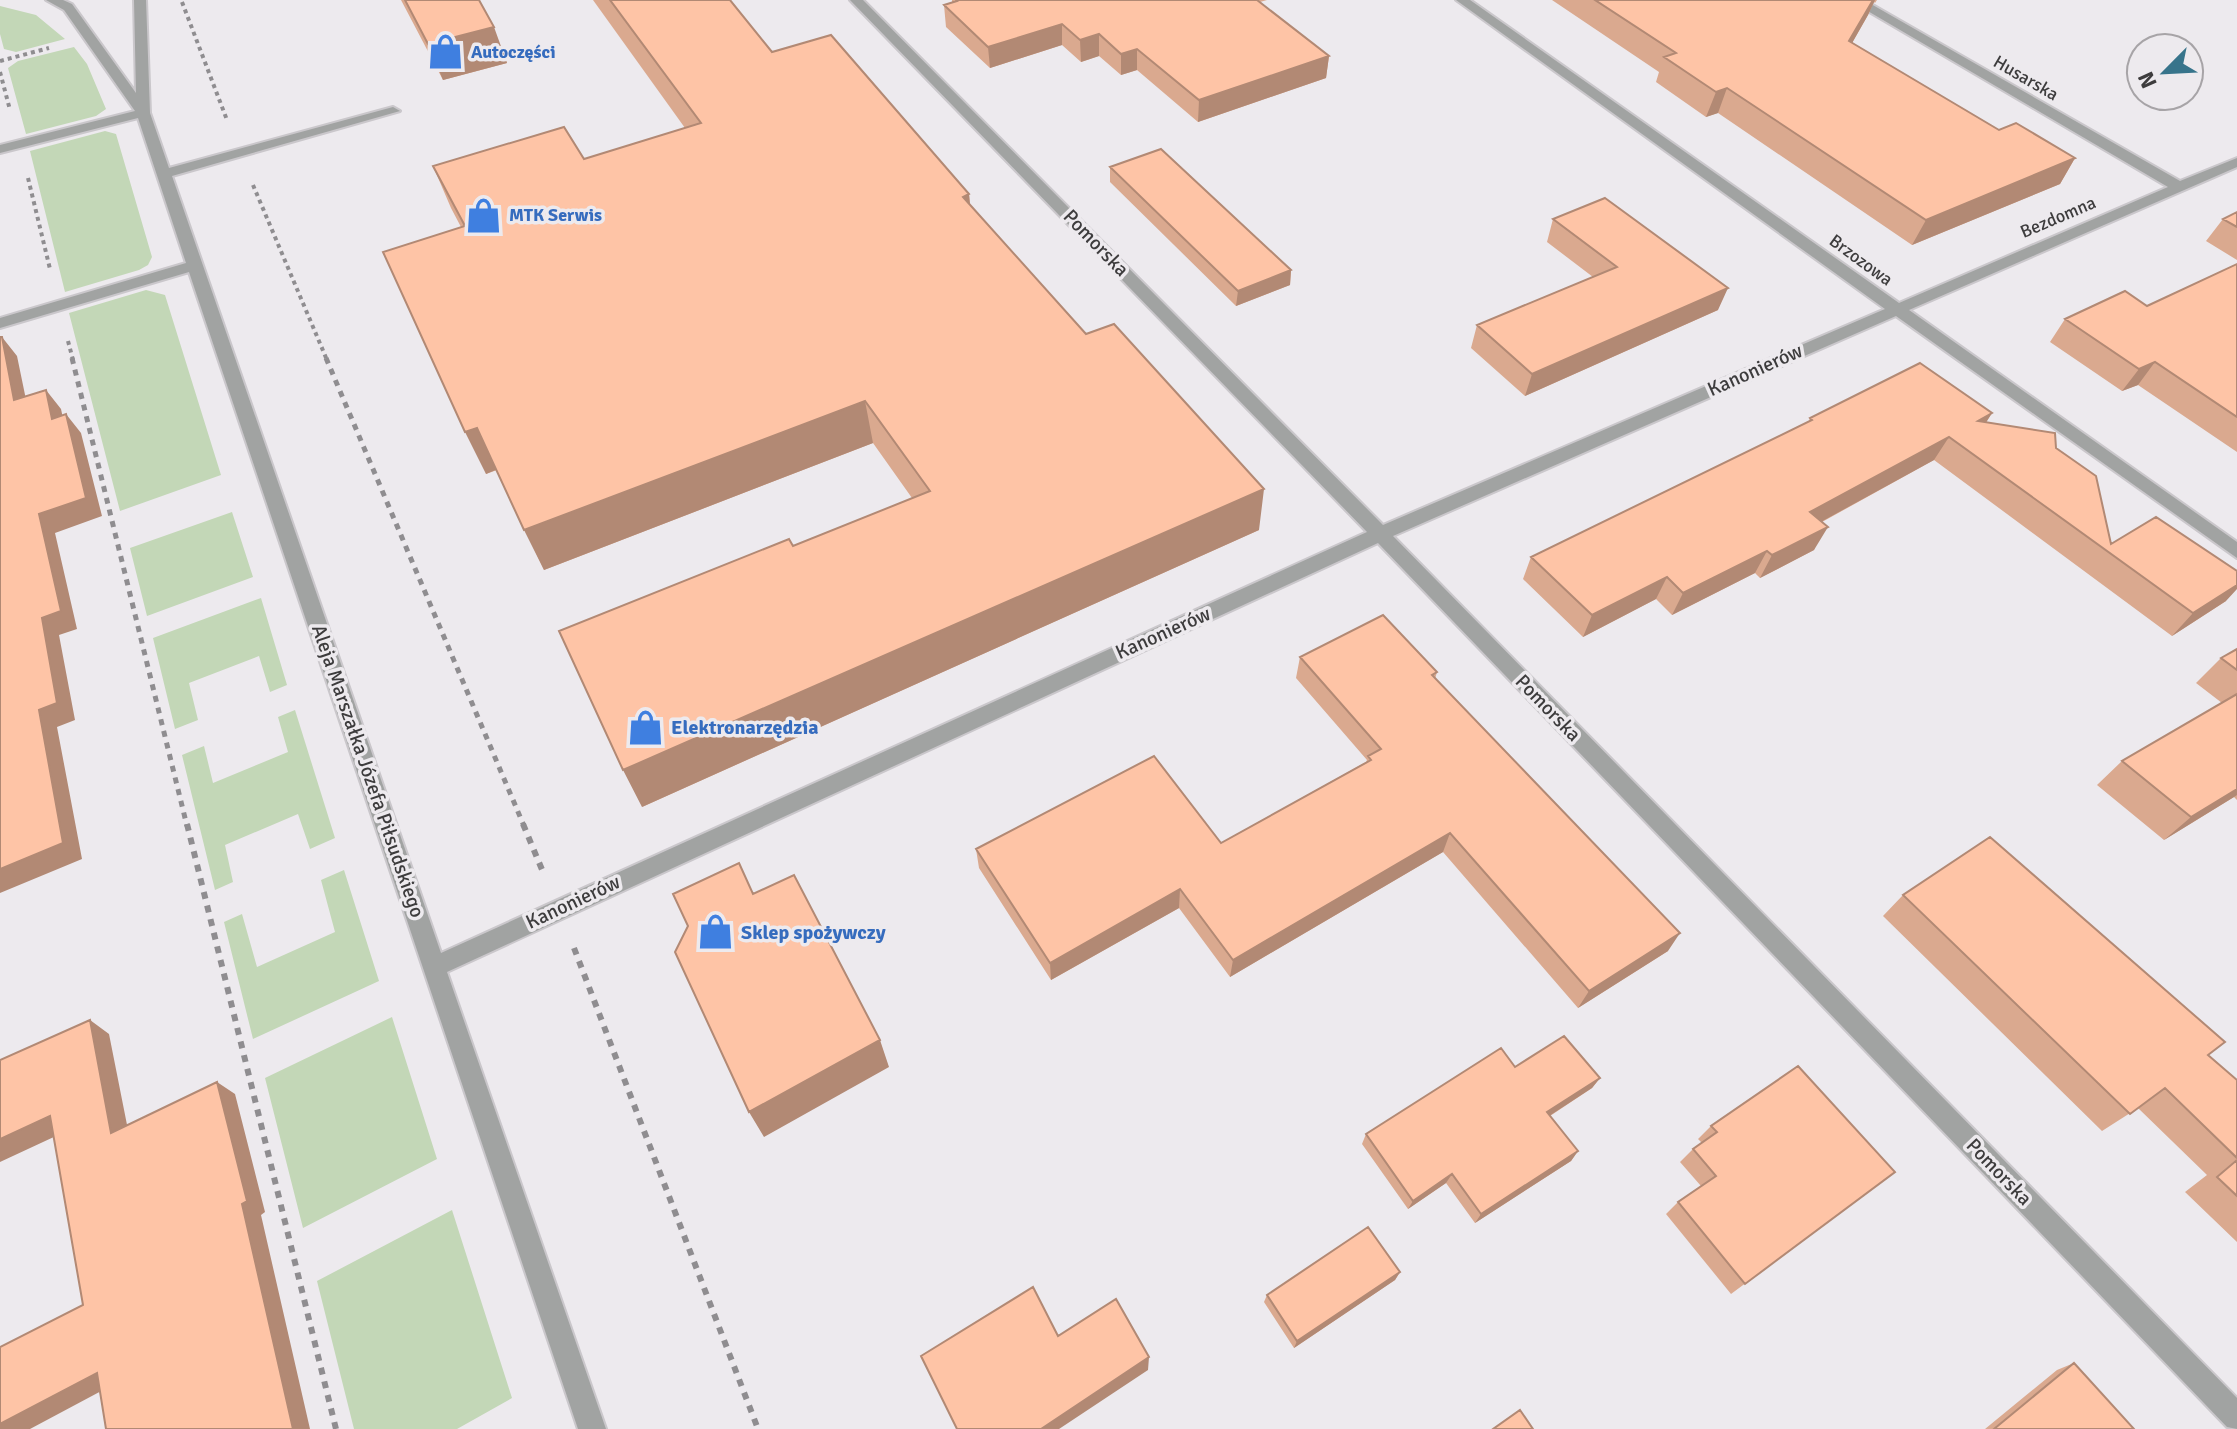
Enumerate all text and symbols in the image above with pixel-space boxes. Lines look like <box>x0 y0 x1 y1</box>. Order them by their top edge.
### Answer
north arrow <box>2125 32 2205 112</box>
shop icon: Autoczęści <box>426 33 464 71</box>
place label: Autoczęści <box>471 41 556 63</box>
street label: Husarska <box>1989 51 2063 105</box>
text: N <box>2132 67 2163 92</box>
street label: Bezdomna <box>2017 191 2099 243</box>
shop icon: MTK Serwis <box>464 196 502 234</box>
place label: MTK Serwis <box>509 204 602 226</box>
street label: Pomorska <box>1058 204 1134 282</box>
street label: Brzozowa <box>1825 230 1897 290</box>
street label: Kanonierów <box>1704 338 1807 402</box>
street label: Kanonierów <box>1112 601 1215 665</box>
street label: Aleja Marszałka Józefa Piłsudskiego <box>306 621 430 921</box>
street label: Pomorska <box>1510 669 1586 747</box>
shop icon: Elektronarzędzia <box>626 708 664 746</box>
place label: Elektronarzędzia <box>671 715 819 740</box>
street label: Kanonierów <box>522 869 625 935</box>
shop icon: Sklep spożywczy <box>696 913 734 951</box>
place label: Sklep spożywczy <box>741 920 886 945</box>
street label: Pomorska <box>1961 1133 2037 1211</box>

